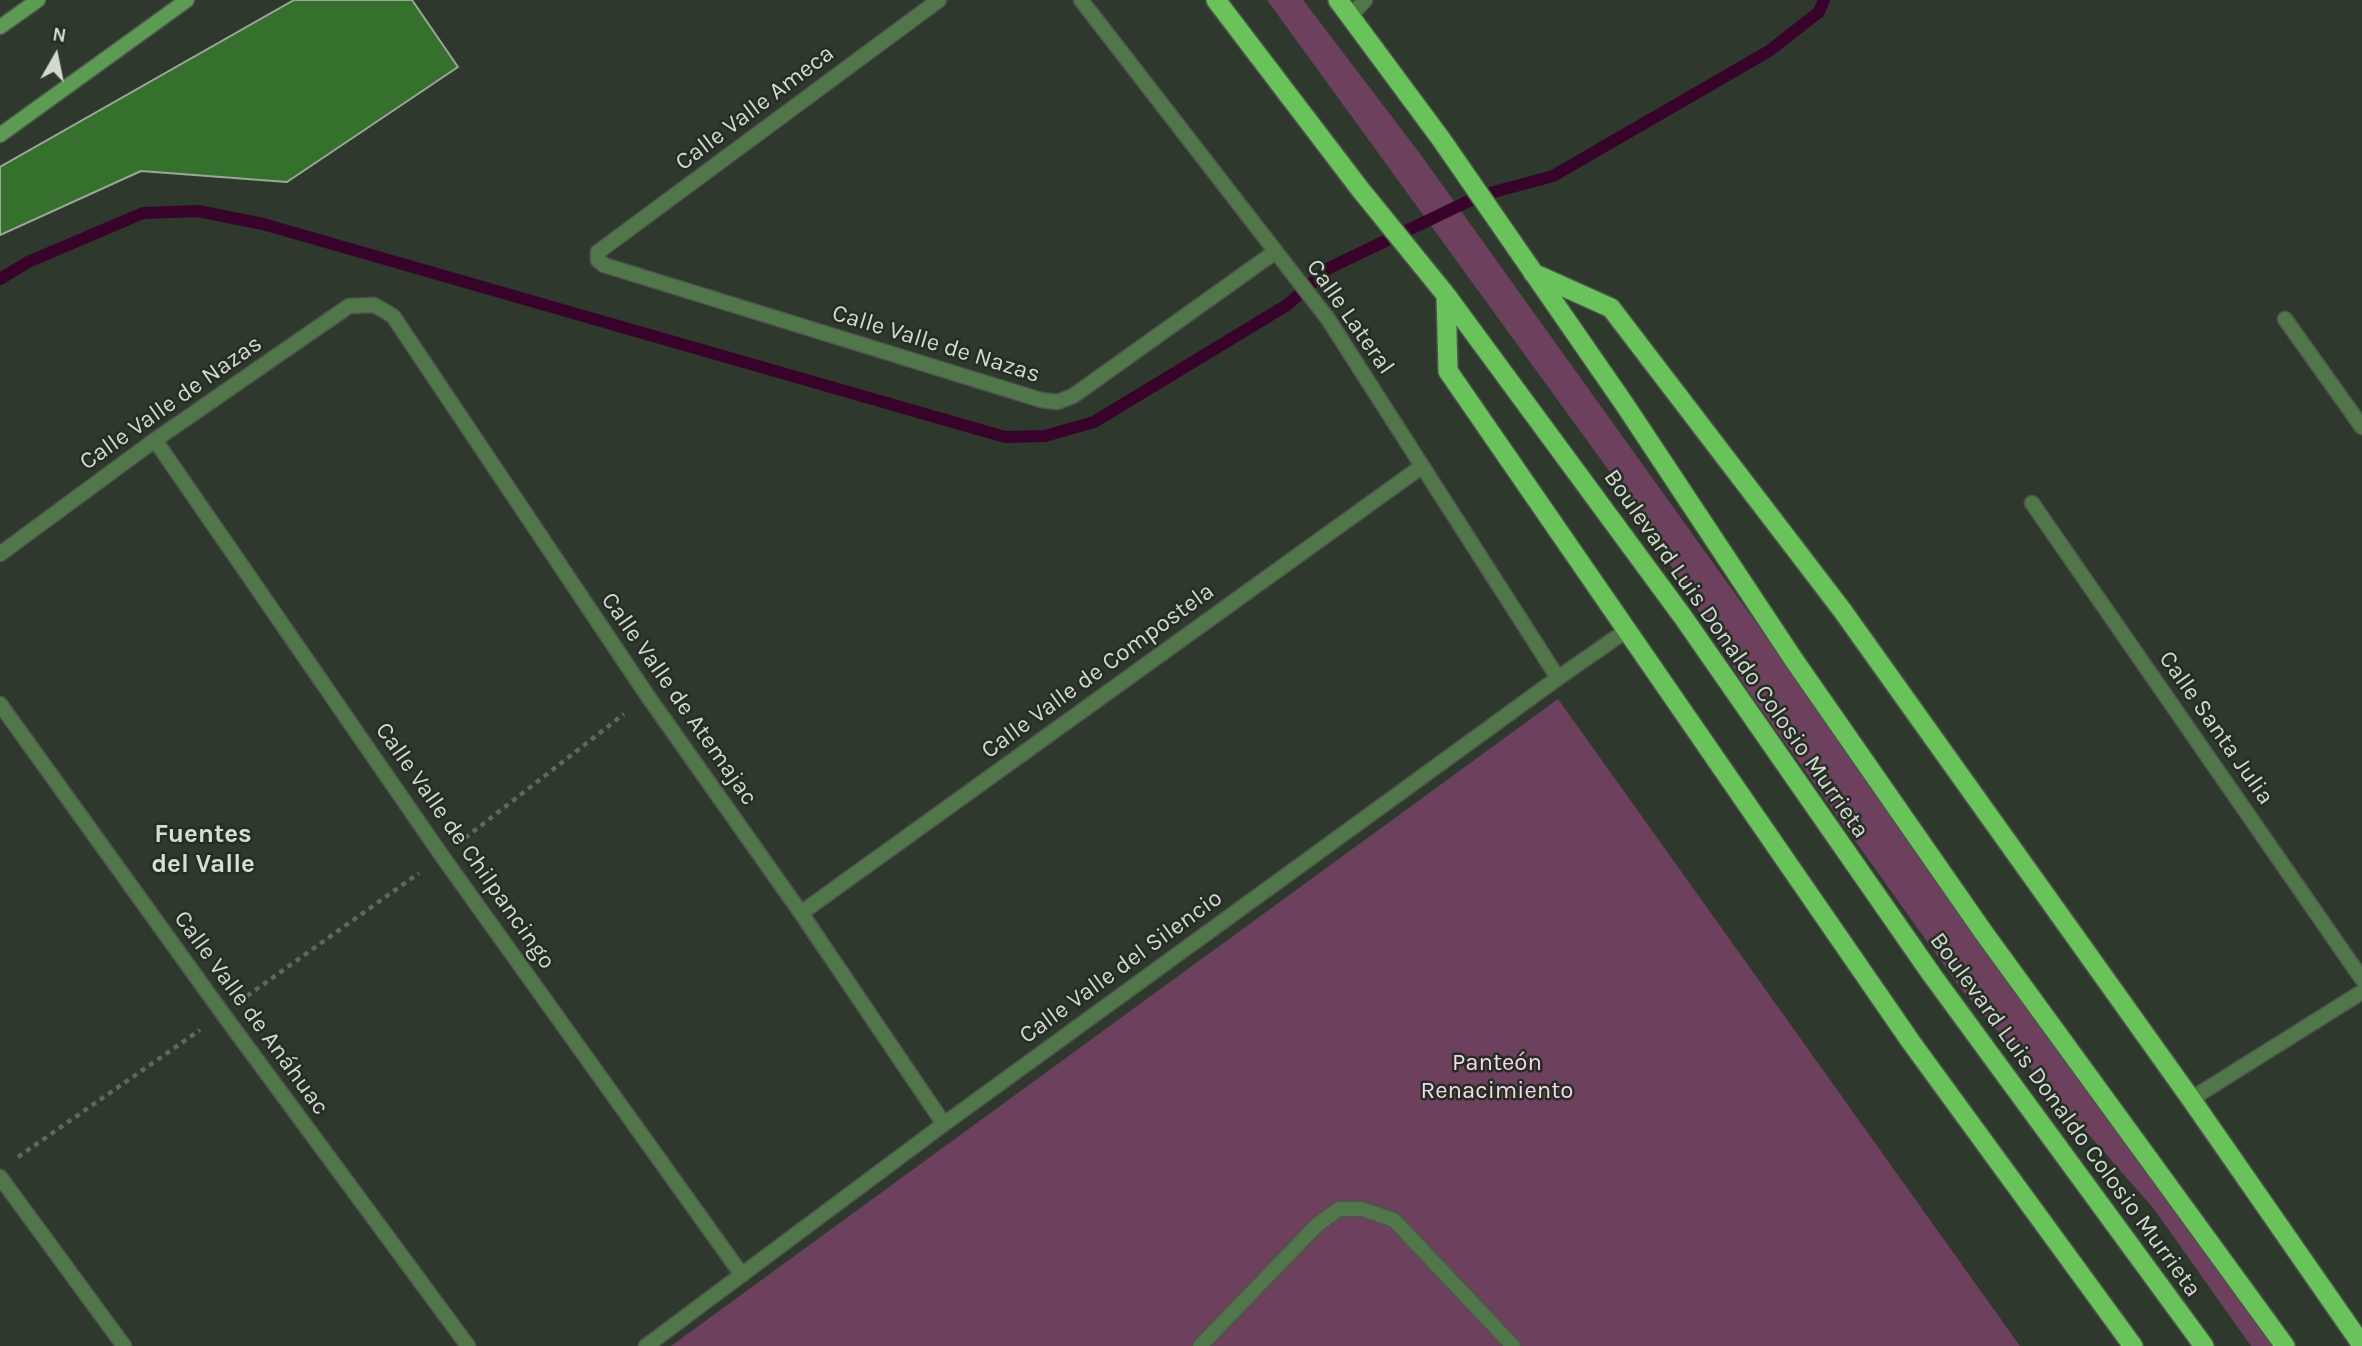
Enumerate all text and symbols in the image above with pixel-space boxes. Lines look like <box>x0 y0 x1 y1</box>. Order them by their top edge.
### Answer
north arrow <box>21 21 91 91</box>
text: N <box>51 23 68 47</box>
street label: Calle Valle Ameca <box>670 39 840 177</box>
street label: Calle Lateral <box>1300 254 1400 380</box>
street label: Calle Valle de Nazas <box>829 299 1043 389</box>
street label: Calle Valle de Nazas <box>74 329 268 477</box>
street label: Boulevard Luis Donaldo Colosio Murrieta <box>1597 464 1875 844</box>
street label: Calle Valle de Compostela <box>976 577 1220 765</box>
street label: Calle Valle de Atemajac <box>595 587 763 811</box>
street label: Calle Santa Julia <box>2152 646 2280 810</box>
street label: Calle Valle de Chilpancingo <box>369 717 561 975</box>
district label: Fuentes del Valle <box>151 819 255 880</box>
street label: Calle Valle del Silencio <box>1014 884 1228 1050</box>
street label: Calle Valle de Anáhuac <box>167 905 335 1121</box>
street label: Boulevard Luis Donaldo Colosio Murrieta <box>1923 927 2207 1303</box>
park label: Panteón Renacimiento <box>1421 1049 1573 1105</box>

